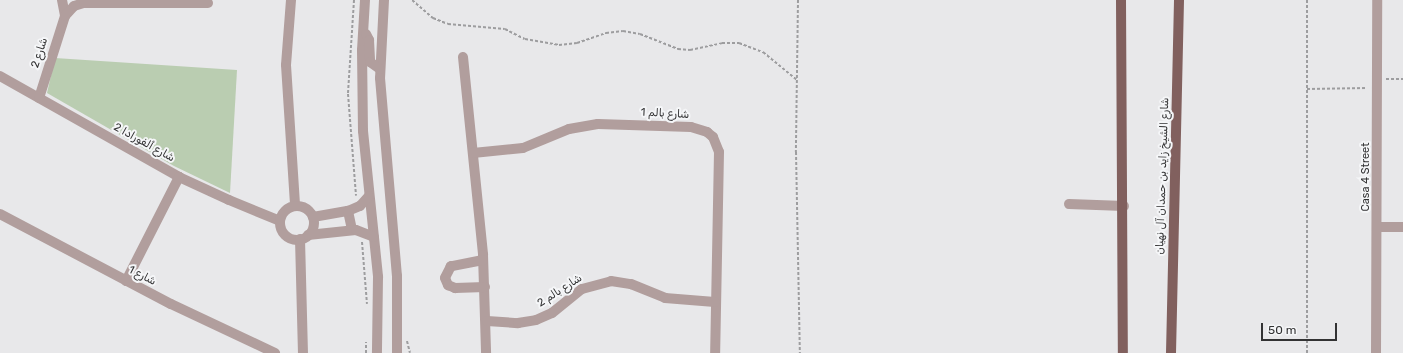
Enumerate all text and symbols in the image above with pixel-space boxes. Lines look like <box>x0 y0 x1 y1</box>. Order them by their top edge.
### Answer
street label: شارع 2 <box>29 36 51 70</box>
street label: شارع الشيخ زايد بن حمدان آل نهيان <box>1154 97 1172 255</box>
street label: شارع بالم 1 <box>640 106 690 122</box>
street label: شارع ألفورادا 2 <box>111 121 177 165</box>
street label: Casa 4 Street <box>1359 142 1373 212</box>
street label: شارع 1 <box>126 263 158 289</box>
street label: شارع بالم 2 <box>535 272 585 310</box>
scale bar <box>1263 315 1339 341</box>
text: 50 m <box>1268 323 1296 337</box>

